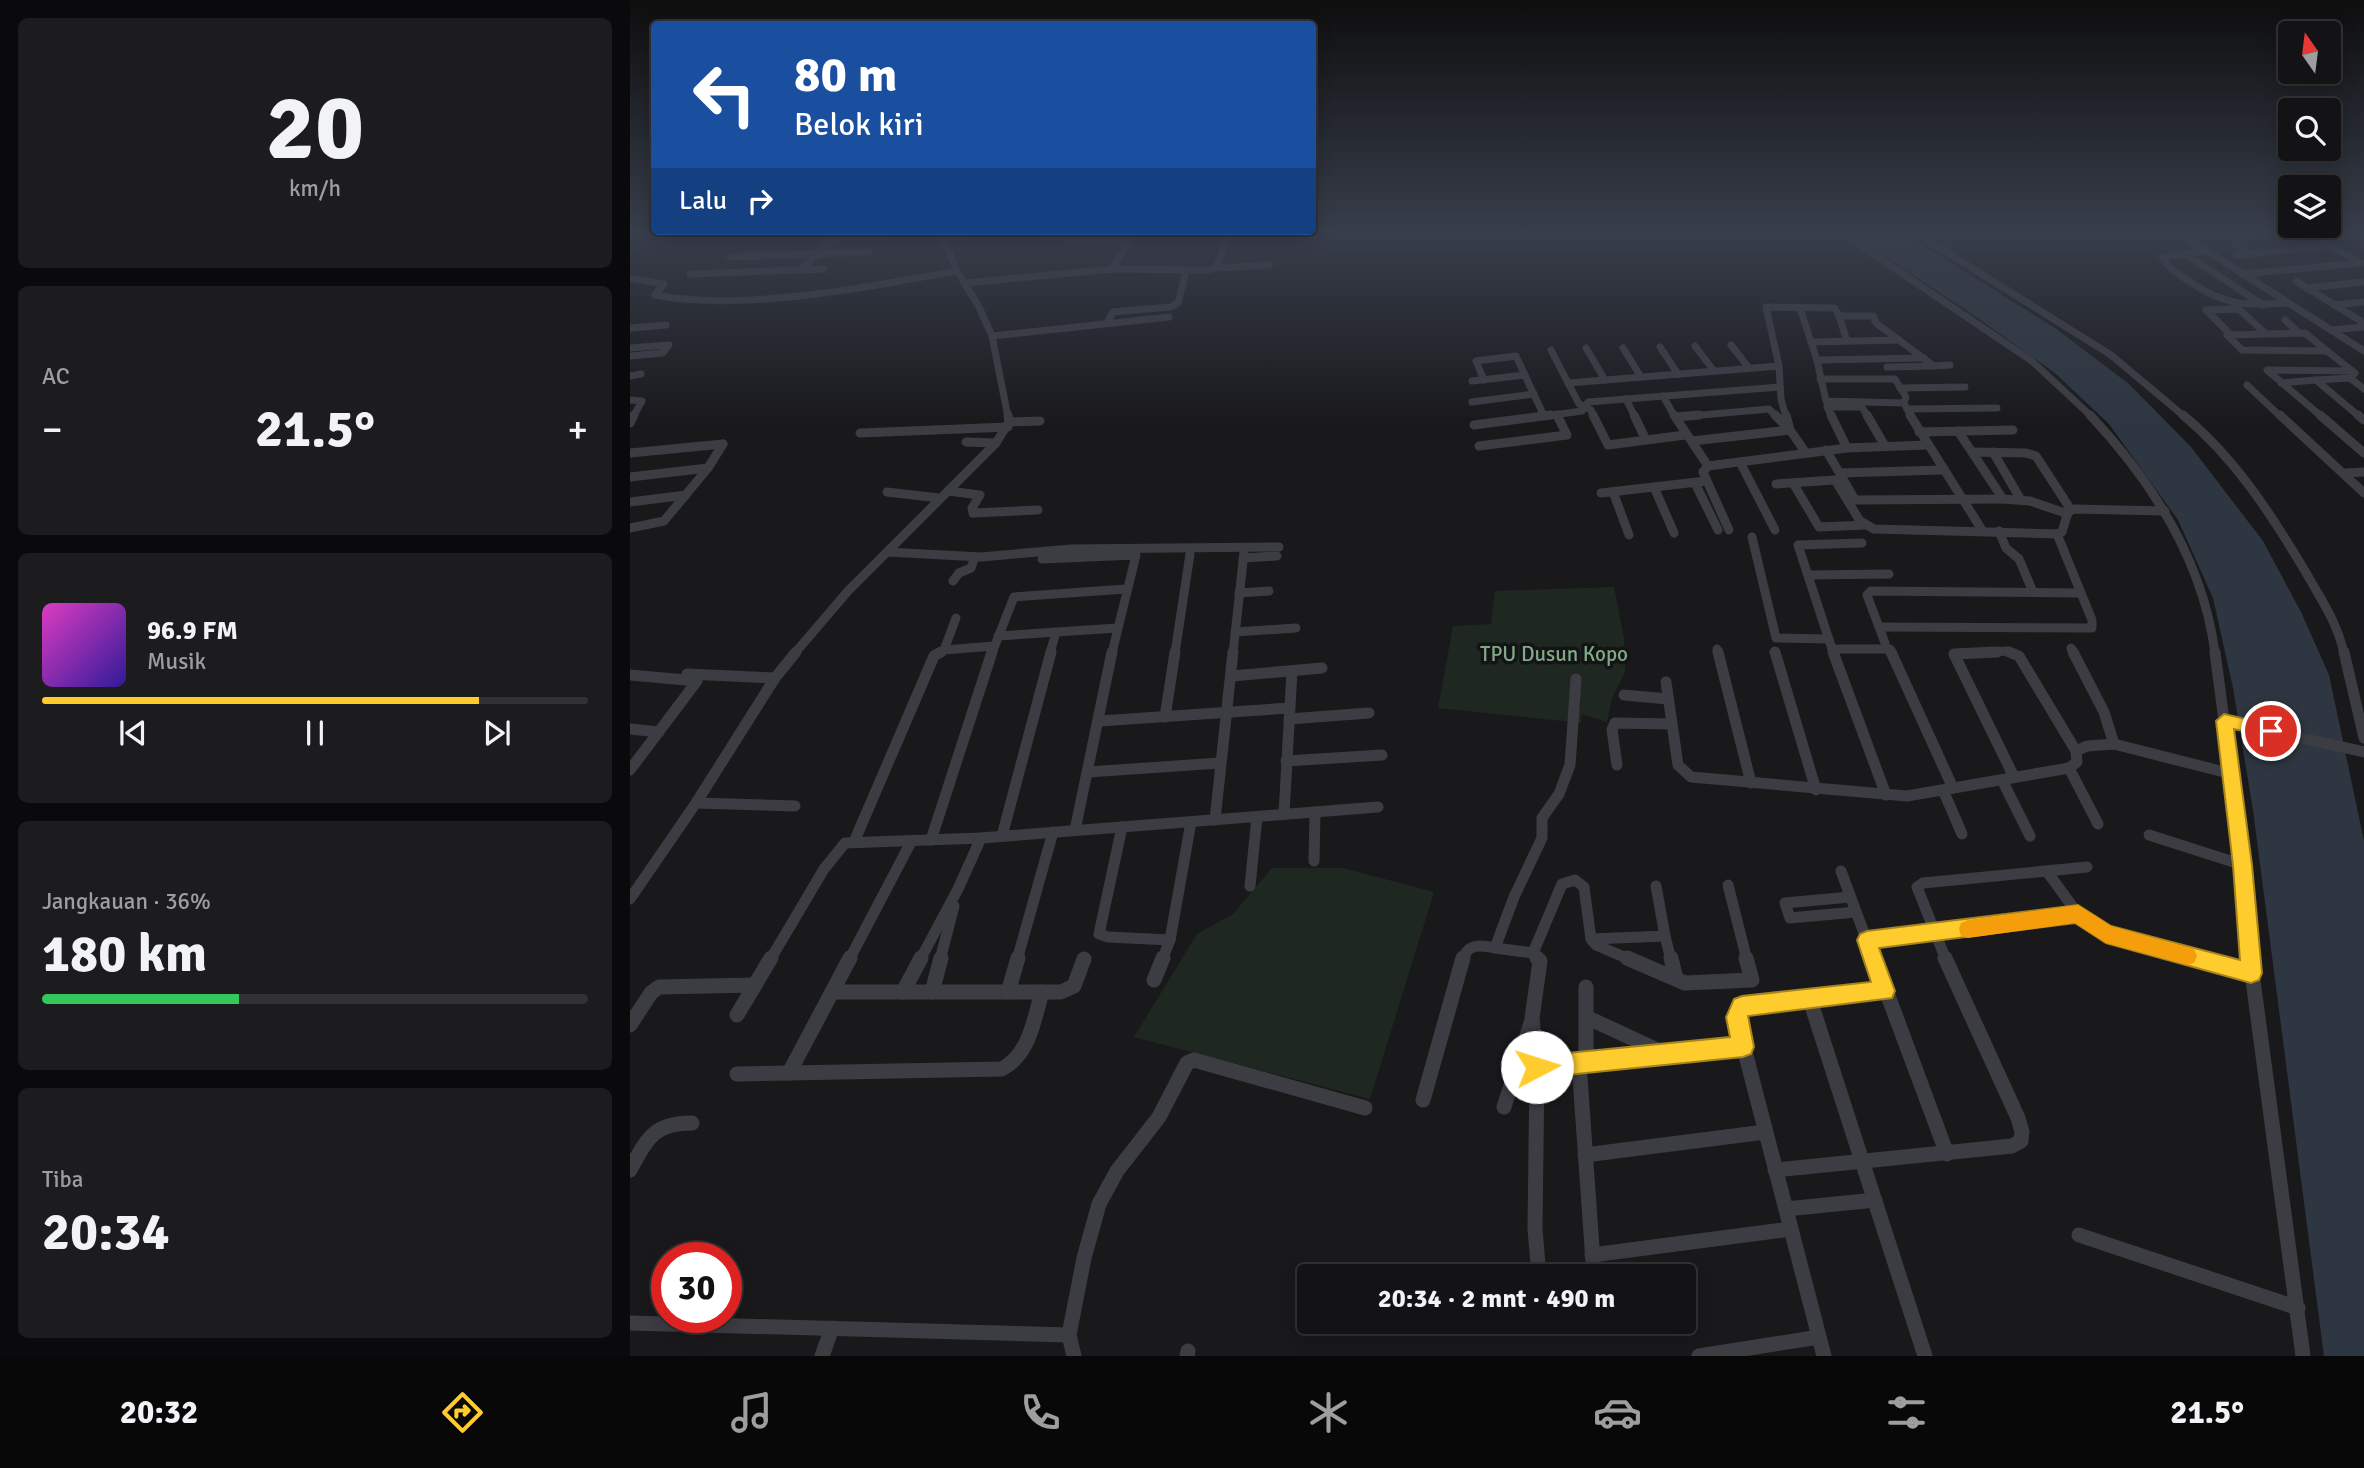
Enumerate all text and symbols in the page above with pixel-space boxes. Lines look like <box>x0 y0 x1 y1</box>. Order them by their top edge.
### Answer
north arrow <box>2278 21 2342 84</box>
map controls <box>2278 21 2341 238</box>
text: 80 m <box>794 45 897 105</box>
icon: left <box>679 49 770 140</box>
text: 20 <box>266 72 364 185</box>
button: search <box>2278 98 2341 161</box>
text: Belok kiri <box>794 105 924 144</box>
text: km/h <box>289 174 341 203</box>
button: layers <box>2278 175 2341 238</box>
icon: right <box>741 182 779 220</box>
text: Lalu <box>679 185 727 217</box>
text: AC <box>42 362 70 391</box>
text: 21.5° <box>255 397 375 461</box>
text: − <box>42 406 63 453</box>
text: + <box>567 406 588 453</box>
text: 96.9 FM <box>147 615 238 647</box>
park label: TPU Dusun Kopo <box>1480 641 1628 667</box>
text: Musik <box>147 647 206 676</box>
pin <box>2241 701 2301 761</box>
icon: arrive <box>2252 712 2290 750</box>
icon: previous <box>114 714 152 752</box>
icon: pause <box>296 714 334 752</box>
icon: next <box>478 714 516 752</box>
text: Jangkauan · 36% <box>42 887 211 916</box>
text: 180 km <box>42 922 207 986</box>
position arrow <box>1500 1030 1574 1104</box>
text: Tiba <box>42 1165 83 1194</box>
text: 20:34 <box>42 1200 170 1264</box>
speed limit sign: 30 <box>651 1242 742 1333</box>
text: 20:34 · 2 mnt · 490 m <box>1378 1283 1615 1315</box>
icon: directions <box>438 1388 487 1437</box>
icon: music <box>727 1388 776 1437</box>
icon: phone <box>1016 1388 1065 1437</box>
icon: climate <box>1304 1388 1353 1437</box>
icon: car <box>1593 1388 1642 1437</box>
icon: filters <box>1882 1388 1931 1437</box>
text: 20:32 <box>120 1393 198 1432</box>
text: 21.5° <box>2170 1393 2244 1432</box>

